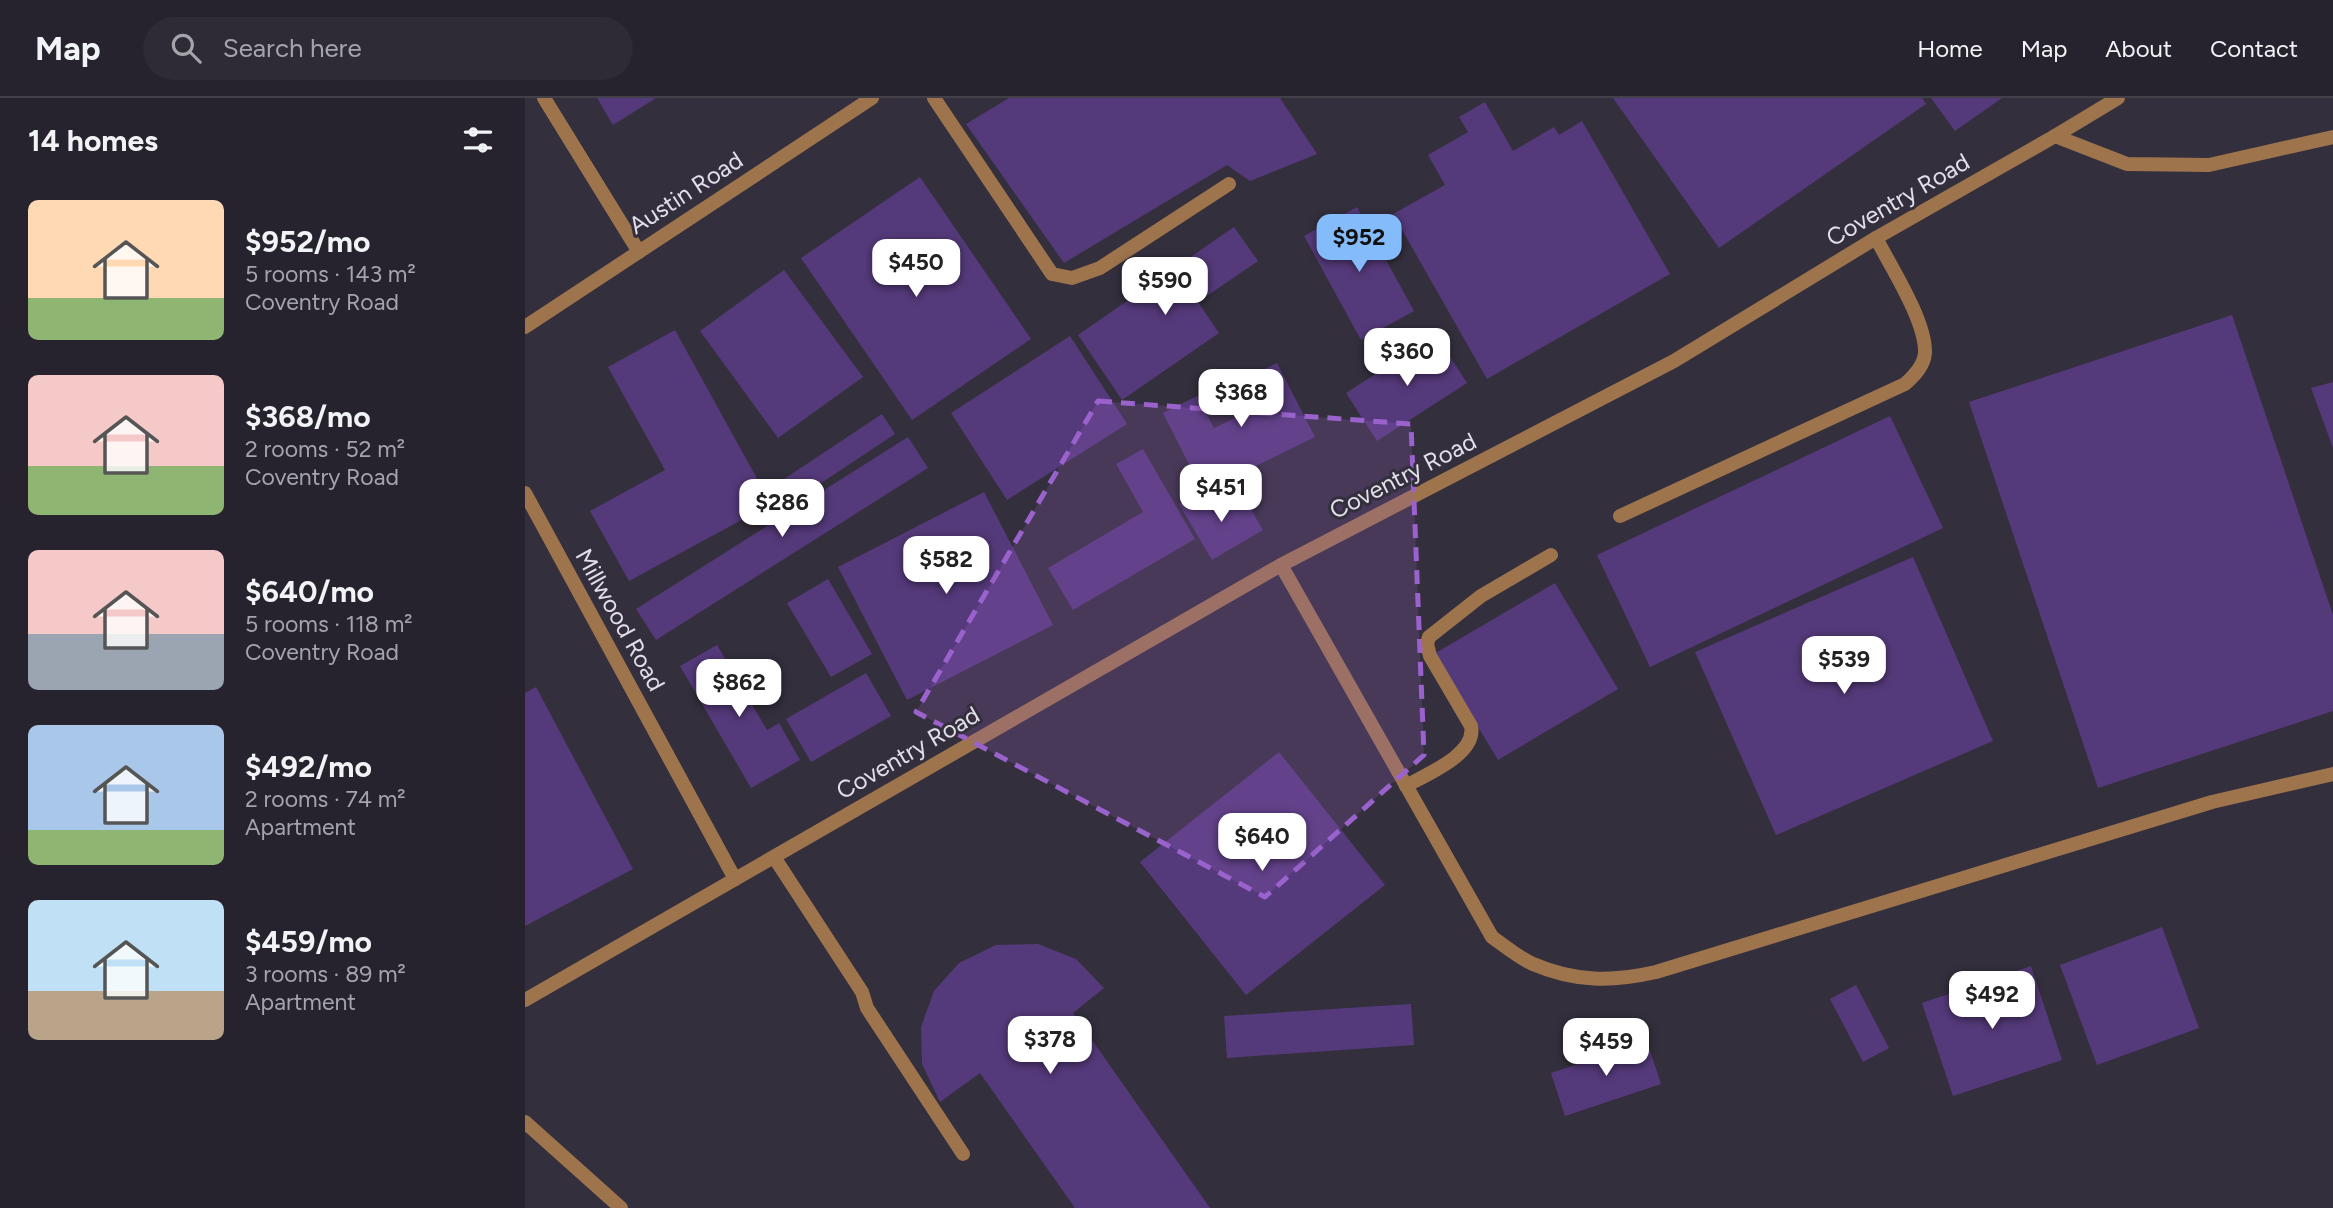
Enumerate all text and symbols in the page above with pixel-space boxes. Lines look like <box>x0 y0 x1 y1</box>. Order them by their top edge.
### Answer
search box <box>143 17 633 80</box>
text: Map <box>35 29 101 68</box>
icon: search <box>167 29 205 67</box>
text: Search here <box>223 32 362 64</box>
text: Home <box>1917 34 1983 63</box>
text: Map <box>2021 34 2067 63</box>
text: About <box>2105 34 2172 63</box>
text: Contact <box>2210 34 2298 63</box>
icon: filters <box>459 121 497 159</box>
text: 14 homes <box>28 122 158 159</box>
street label: Austin Road <box>623 145 748 240</box>
street label: Coventry Road <box>1821 147 1975 252</box>
pin: $952 <box>1318 214 1400 274</box>
text: $952/mo <box>245 223 370 260</box>
text: $952 <box>1333 223 1385 251</box>
icon: home <box>84 228 168 312</box>
pin: $450 <box>875 240 957 299</box>
text: $450 <box>888 248 944 276</box>
pin: $590 <box>1124 258 1206 317</box>
text: 5 rooms · 143 m² <box>245 260 416 288</box>
text: $590 <box>1138 266 1192 294</box>
text: Coventry Road <box>245 288 399 316</box>
pin: $360 <box>1366 328 1448 388</box>
text: $360 <box>1380 337 1434 365</box>
pin: $368 <box>1200 370 1282 429</box>
text: $368 <box>1215 378 1267 406</box>
text: $368/mo <box>245 398 371 435</box>
icon: home <box>84 403 168 487</box>
street label: Coventry Road <box>1325 426 1481 525</box>
text: 2 rooms · 52 m² <box>245 435 405 463</box>
text: Coventry Road <box>245 463 399 491</box>
pin: $451 <box>1180 464 1262 524</box>
text: $451 <box>1196 473 1246 501</box>
pin: $286 <box>741 480 823 539</box>
text: $286 <box>755 488 809 516</box>
pin: $582 <box>905 536 987 596</box>
street label: Millwood Road <box>569 544 671 696</box>
text: $582 <box>919 545 973 573</box>
text: $640/mo <box>245 573 374 610</box>
icon: home <box>84 578 168 662</box>
text: 5 rooms · 118 m² <box>245 610 413 638</box>
pin: $539 <box>1803 636 1885 696</box>
text: Coventry Road <box>245 638 399 666</box>
text: $539 <box>1818 645 1870 673</box>
pin: $862 <box>698 660 780 719</box>
text: $862 <box>712 668 766 696</box>
street label: Coventry Road <box>831 700 985 805</box>
text: $492/mo <box>245 748 372 785</box>
icon: home <box>84 753 168 837</box>
text: 2 rooms · 74 m² <box>245 785 406 813</box>
text: Apartment <box>245 813 356 841</box>
pin: $640 <box>1221 814 1303 873</box>
text: $640 <box>1234 822 1290 850</box>
text: $459/mo <box>245 923 372 960</box>
icon: home <box>84 928 168 1012</box>
text: 3 rooms · 89 m² <box>245 960 406 988</box>
pin: $492 <box>1951 972 2033 1031</box>
text: $492 <box>1965 980 2019 1008</box>
text: Apartment <box>245 988 356 1016</box>
pin: $378 <box>1009 1016 1091 1076</box>
pin: $459 <box>1565 1018 1647 1078</box>
text: $378 <box>1024 1025 1076 1053</box>
text: $459 <box>1579 1027 1633 1055</box>

